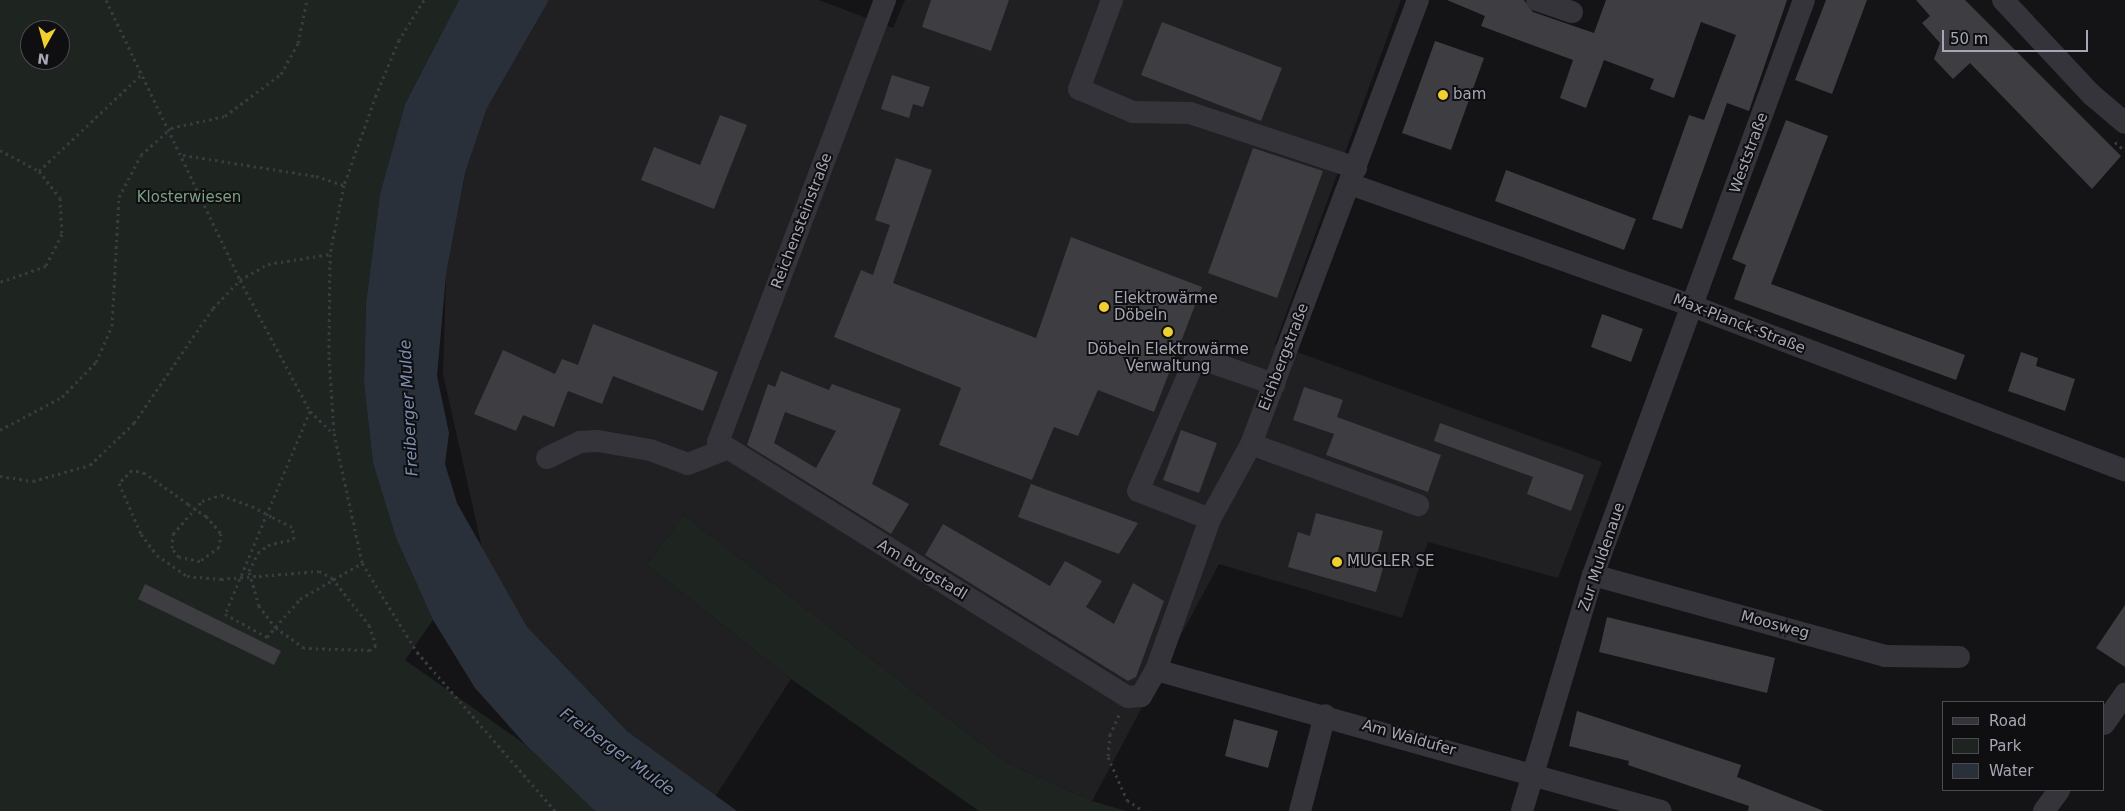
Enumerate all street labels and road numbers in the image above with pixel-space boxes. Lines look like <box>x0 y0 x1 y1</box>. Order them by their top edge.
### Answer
street label: Weststraße <box>1726 110 1772 196</box>
street label: Reichensteinstraße <box>768 151 836 291</box>
street label: Max-Planck-Straße <box>1670 290 1808 358</box>
street label: Eichbergstraße <box>1255 301 1313 413</box>
street label: Zur Muldenaue <box>1575 500 1629 614</box>
street label: Am Burgstadl <box>874 536 970 604</box>
street label: Moosweg <box>1739 607 1811 643</box>
street label: Am Waldufer <box>1360 716 1458 760</box>

